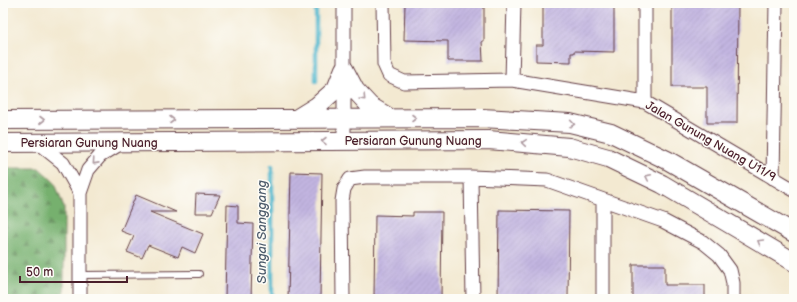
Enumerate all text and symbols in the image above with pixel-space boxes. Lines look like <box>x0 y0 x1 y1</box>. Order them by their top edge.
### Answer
one-way arrow <box>358 94 365 101</box>
street label: Jalan Gunung Nuang U11/9 <box>643 98 779 185</box>
one-way arrow <box>411 114 417 122</box>
one-way arrow <box>169 115 175 124</box>
one-way arrow <box>39 116 45 124</box>
one-way arrow <box>569 119 575 127</box>
street label: Persiaran Gunung Nuang <box>344 134 482 149</box>
street label: Persiaran Gunung Nuang <box>20 136 158 151</box>
one-way arrow <box>321 137 327 145</box>
one-way arrow <box>521 139 527 148</box>
one-way arrow <box>92 157 100 165</box>
one-way arrow <box>644 174 652 182</box>
water label: Sungai Sanggang <box>254 180 270 284</box>
one-way arrow <box>757 239 764 246</box>
scale bar <box>20 258 127 284</box>
text: 50 m <box>26 265 53 280</box>

